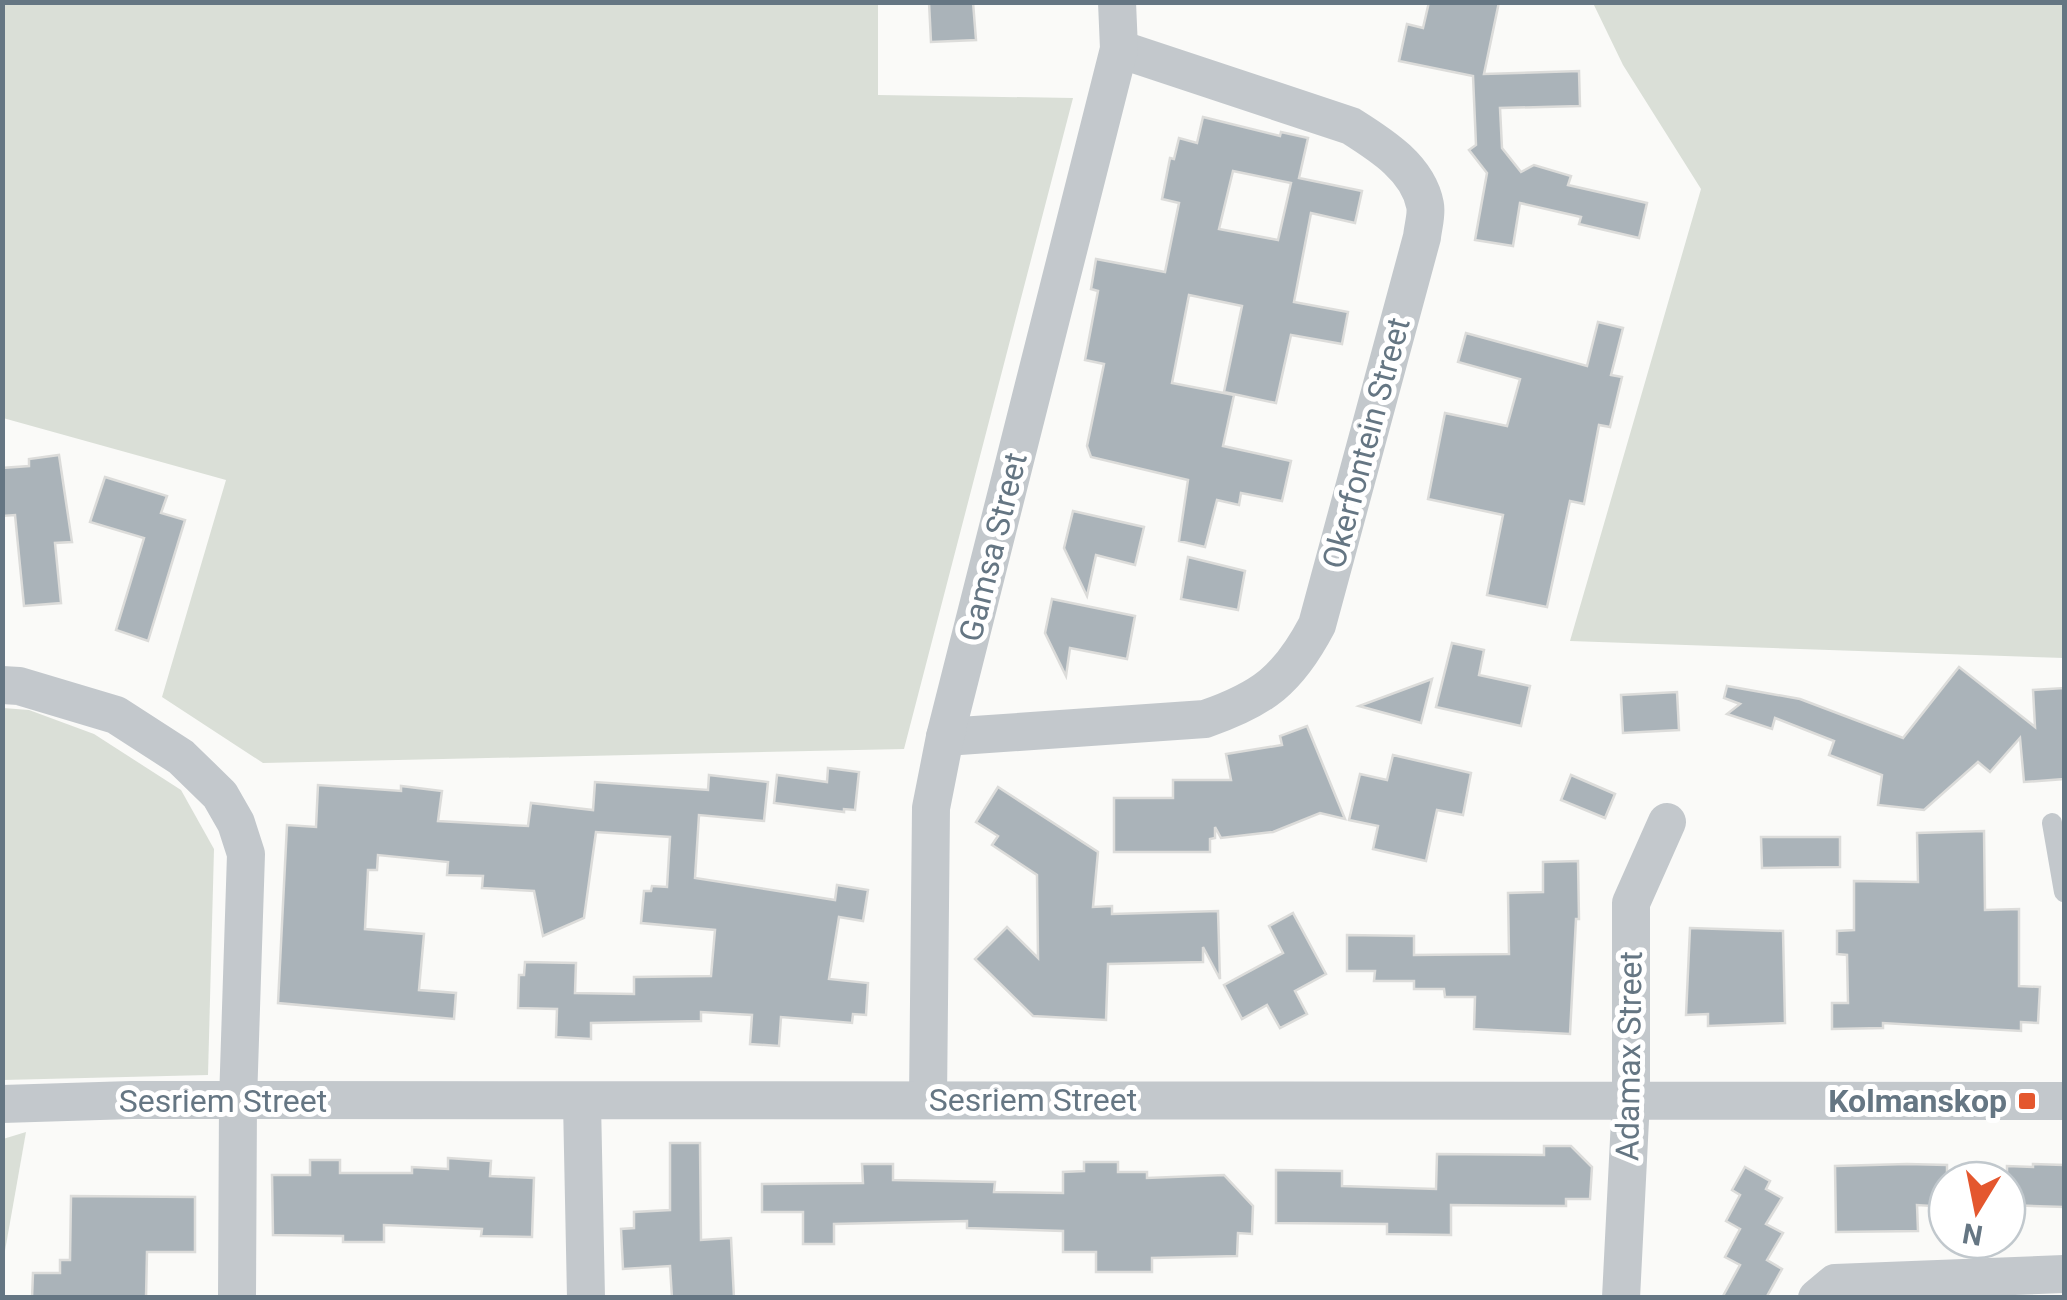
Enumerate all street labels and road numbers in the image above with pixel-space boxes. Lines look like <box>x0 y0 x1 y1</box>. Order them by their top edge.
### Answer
street label: Okerfontein Street <box>1314 313 1418 573</box>
street label: Gamsa Street <box>951 449 1035 645</box>
street label: Adamax Street <box>1608 951 1650 1161</box>
street label: Sesriem Street <box>929 1081 1137 1119</box>
street label: Sesriem Street <box>119 1082 327 1120</box>

